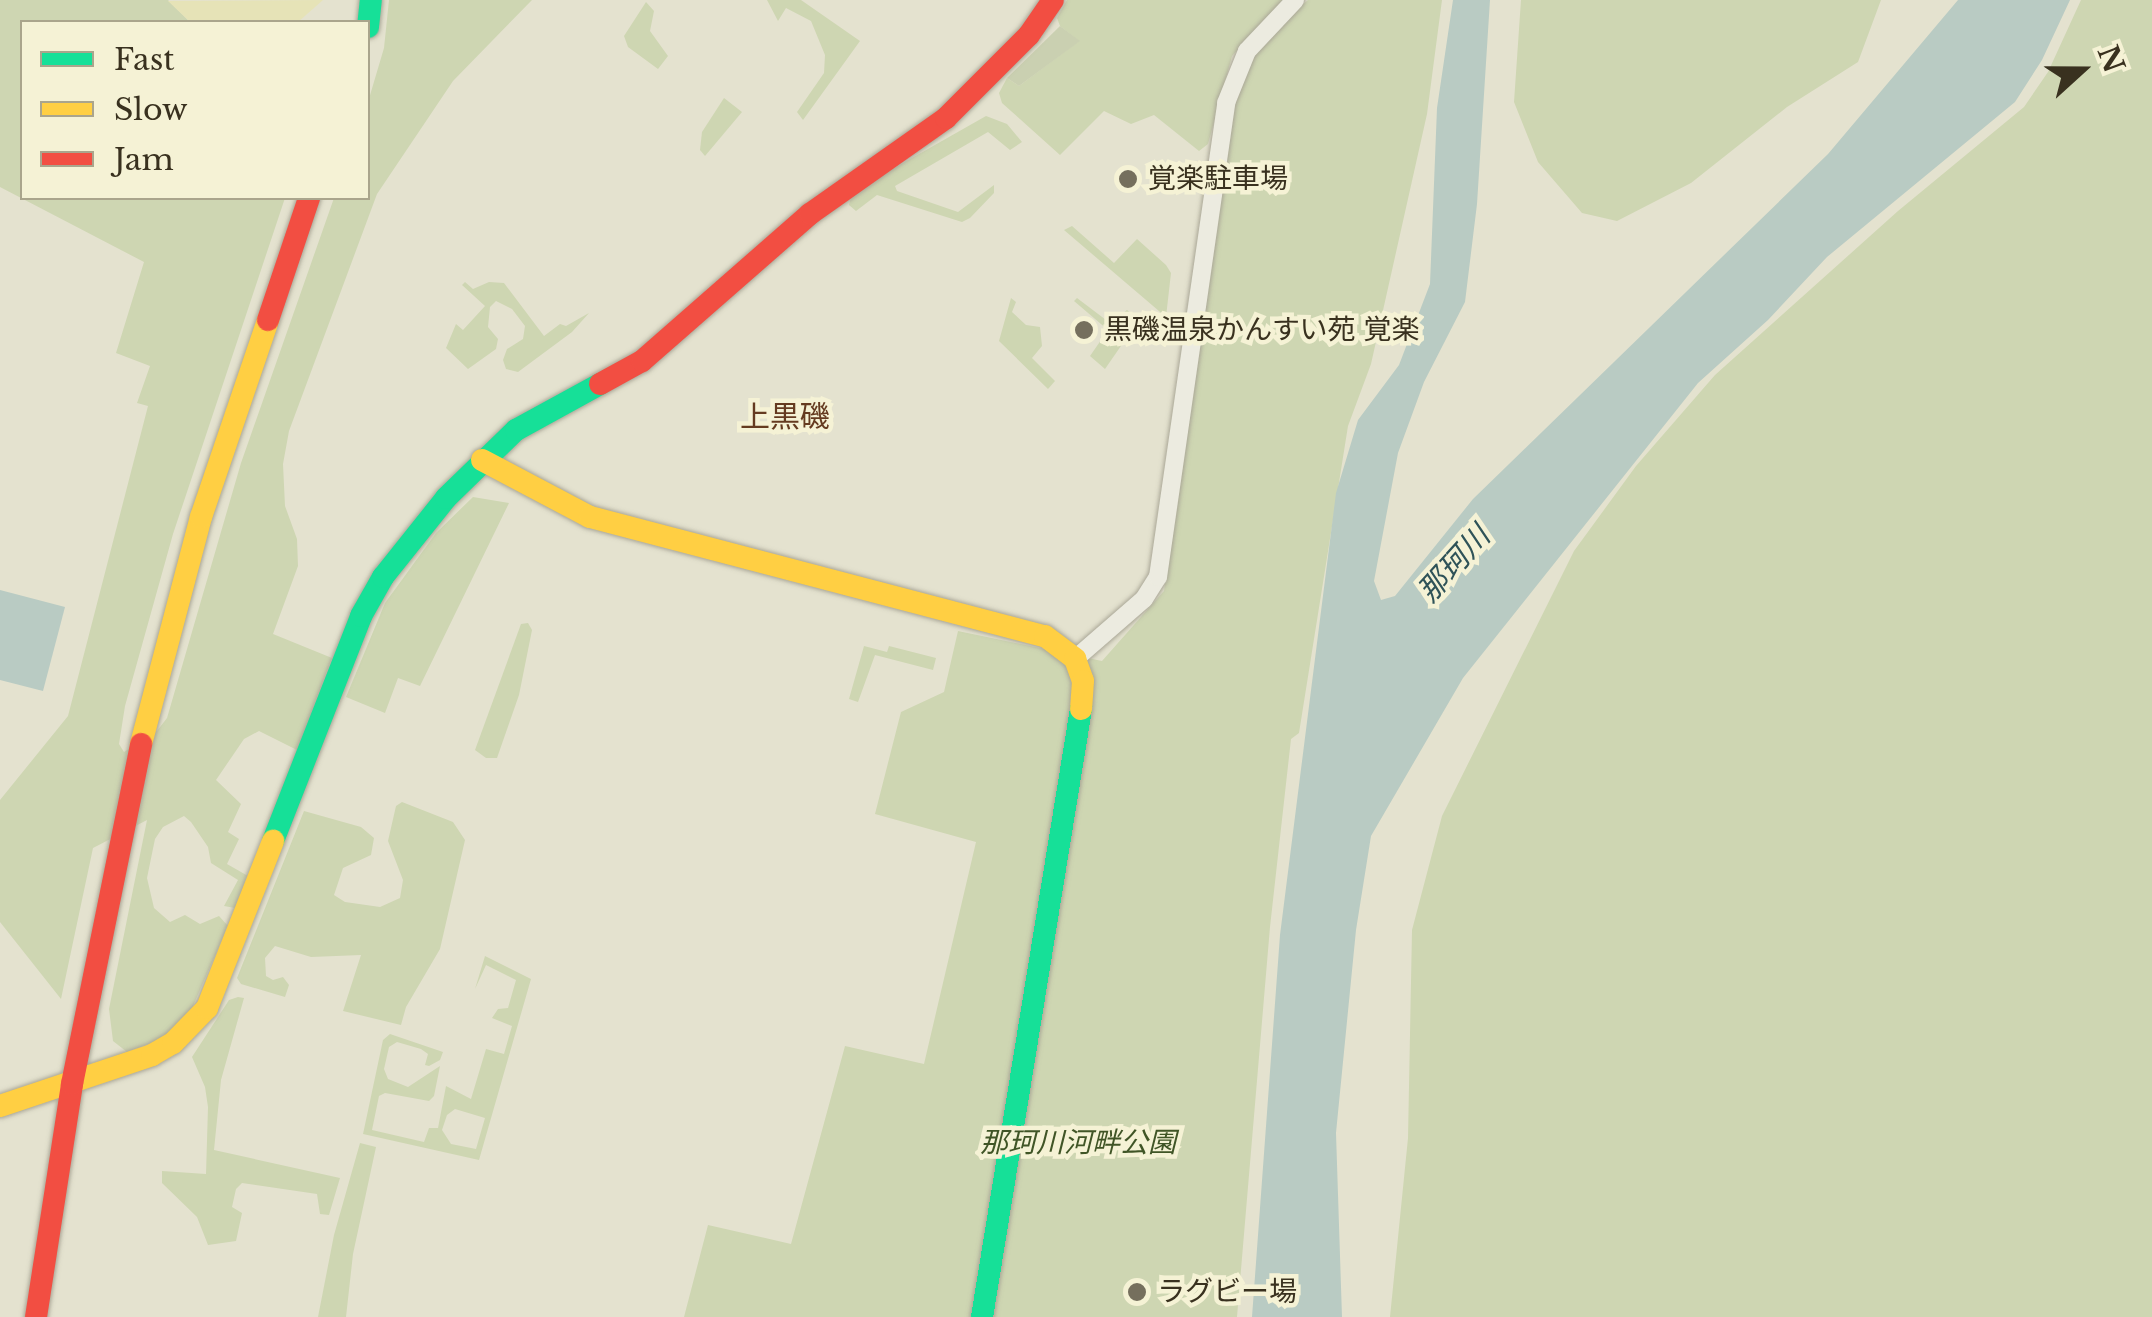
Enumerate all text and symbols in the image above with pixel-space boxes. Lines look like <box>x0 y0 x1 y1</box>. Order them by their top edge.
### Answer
legend <box>20 20 370 200</box>
north arrow <box>2032 20 2132 120</box>
text: Fast <box>114 41 175 78</box>
text: N <box>2089 41 2132 78</box>
text: Slow <box>114 91 188 128</box>
text: Jam <box>114 141 174 178</box>
place label: 覚楽駐車場 <box>1148 162 1288 196</box>
marker: 覚楽駐車場 <box>1117 168 1139 190</box>
place label: 黒磯温泉かんすい苑 覚楽 <box>1104 313 1420 347</box>
marker: 黒磯温泉かんすい苑 覚楽 <box>1073 319 1095 341</box>
district label: 上黒磯 <box>740 399 830 435</box>
water label: 那珂川 <box>1411 519 1497 609</box>
park label: 那珂川河畔公園 <box>980 1126 1176 1160</box>
place label: ラグビー場 <box>1157 1275 1297 1309</box>
marker: ラグビー場 <box>1126 1281 1148 1303</box>

